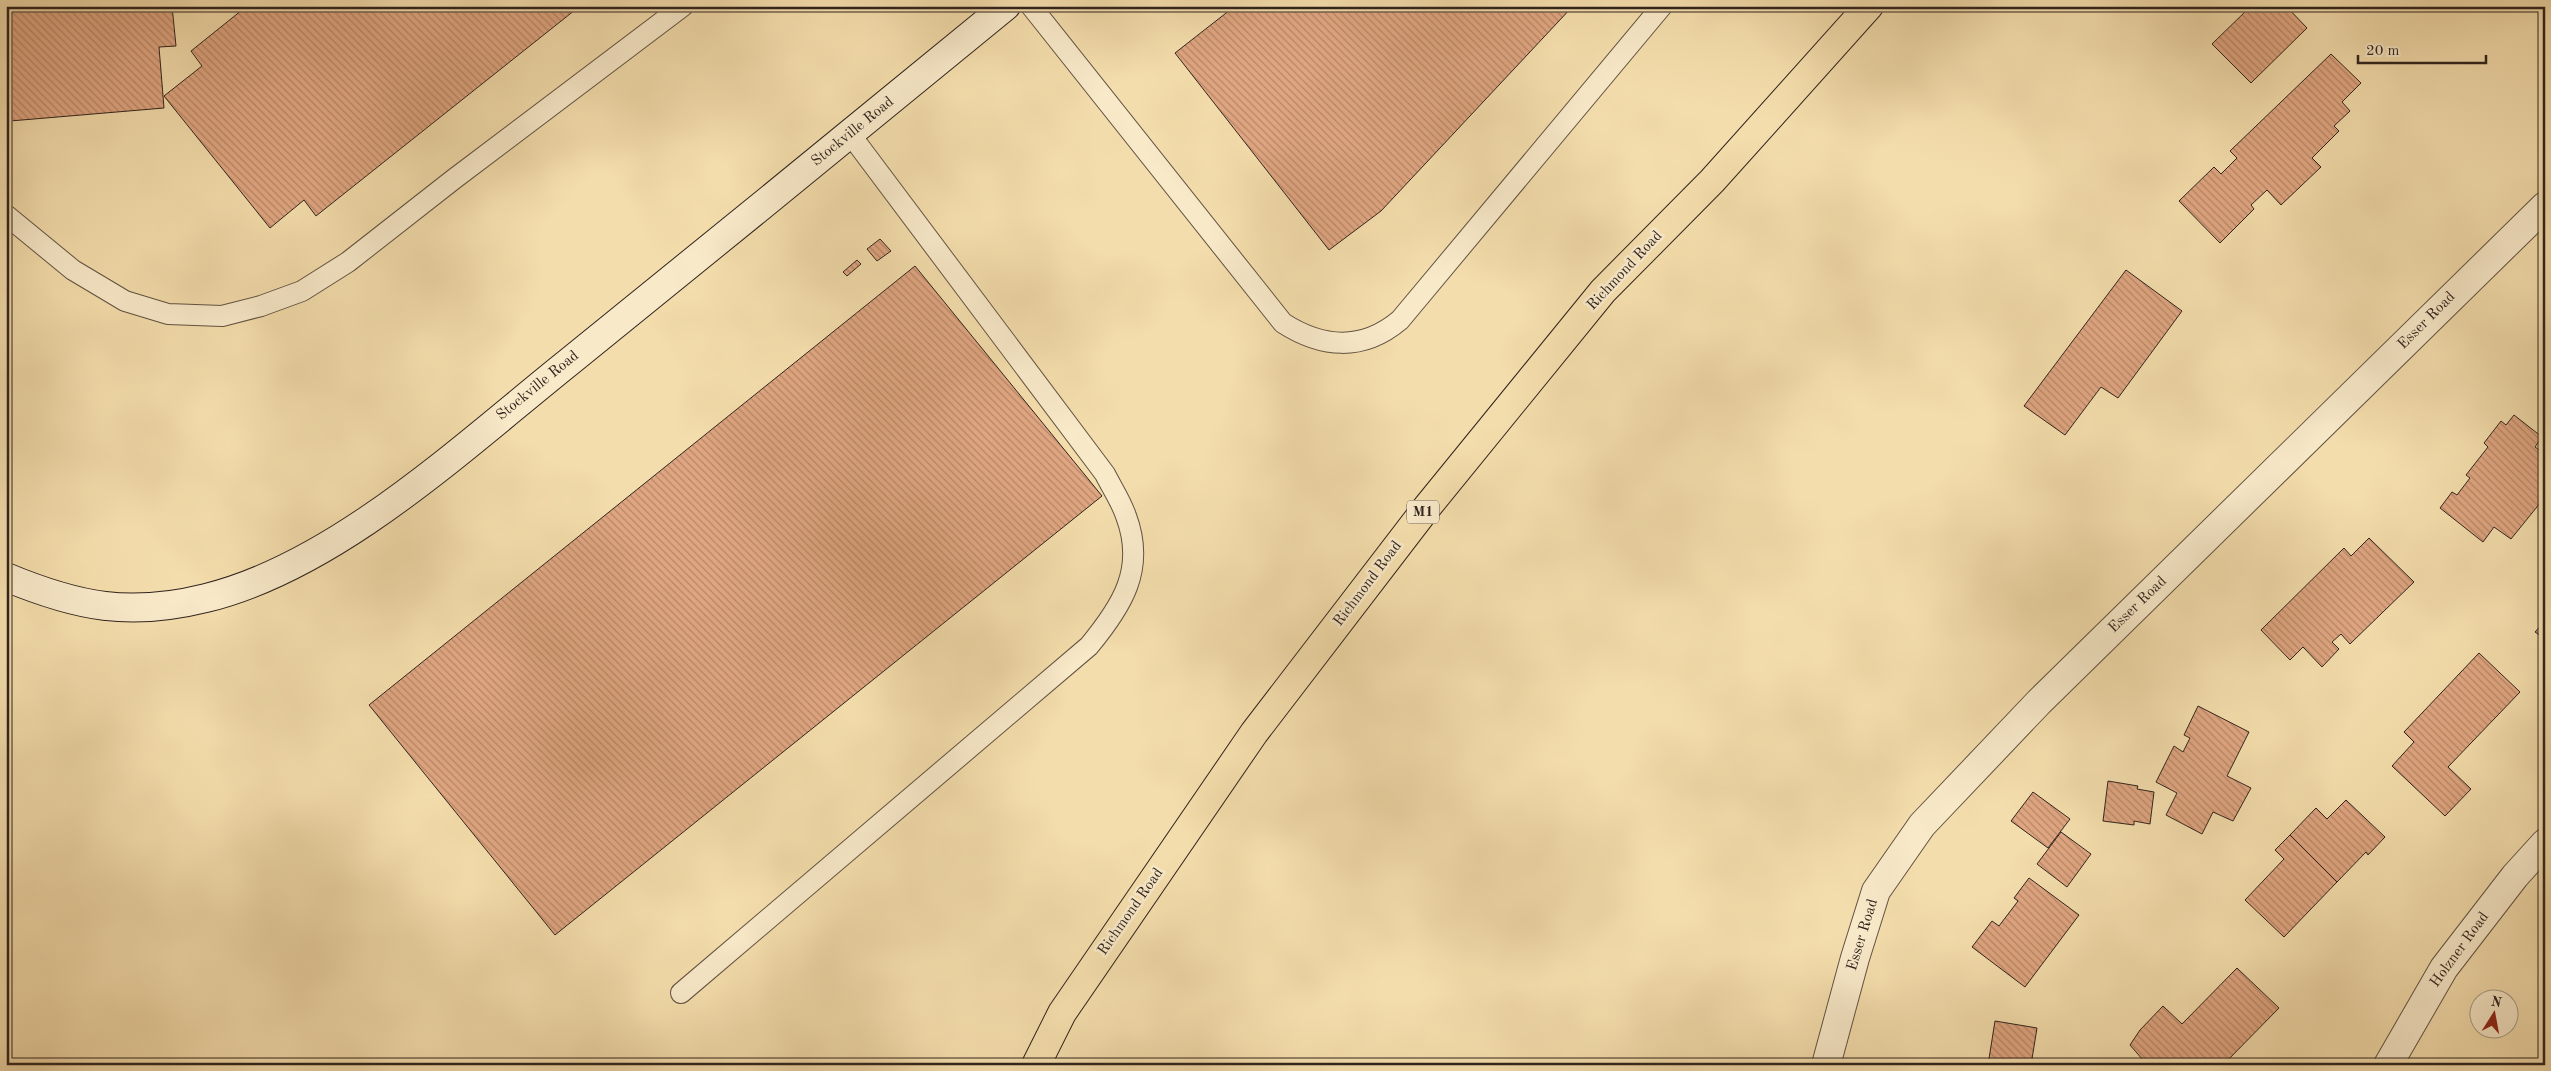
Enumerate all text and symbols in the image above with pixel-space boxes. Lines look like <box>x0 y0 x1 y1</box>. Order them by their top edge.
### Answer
scale bar <box>2358 32 2486 64</box>
text: 20 m <box>2366 44 2400 59</box>
street label: Stockville Road <box>809 94 897 170</box>
street label: Richmond Road <box>1585 228 1666 314</box>
street label: Esser Road <box>2396 289 2459 352</box>
street label: Stockville Road <box>494 348 582 424</box>
road number: M1 <box>1407 501 1439 524</box>
street label: Richmond Road <box>1331 538 1405 629</box>
street label: Esser Road <box>2106 574 2170 636</box>
street label: Richmond Road <box>1095 866 1167 958</box>
street label: Esser Road <box>1845 897 1881 973</box>
street label: Holzner Road <box>2428 910 2492 990</box>
north arrow <box>2468 988 2518 1038</box>
text: N <box>2490 994 2503 1010</box>

